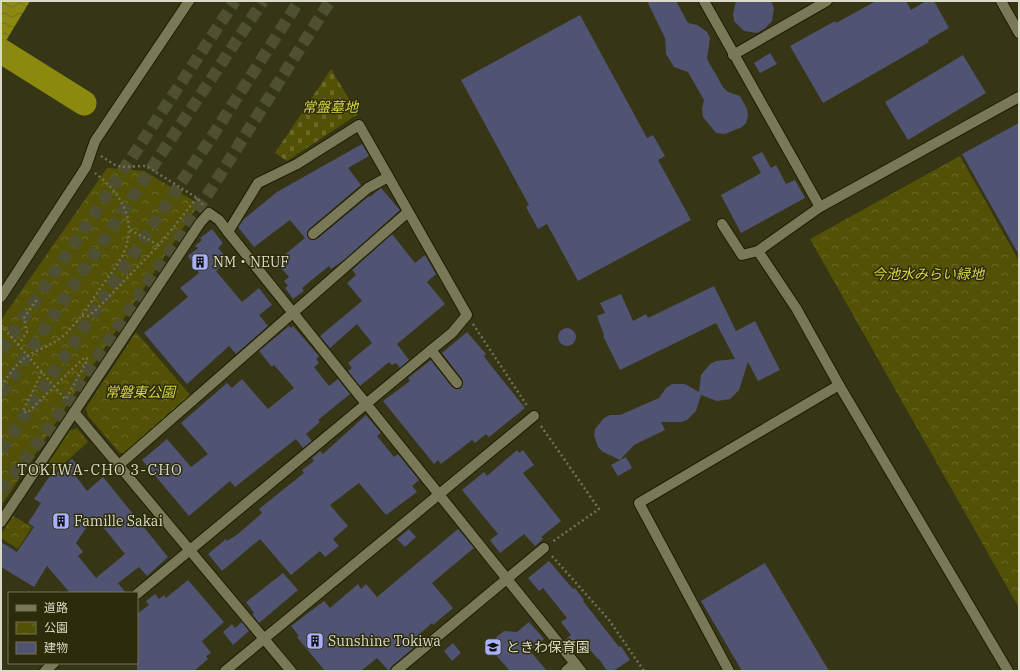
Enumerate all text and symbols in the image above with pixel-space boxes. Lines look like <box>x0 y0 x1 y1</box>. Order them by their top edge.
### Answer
park label: 常盤墓地 <box>302 98 360 116</box>
building icon: NM・NEUF <box>190 252 210 272</box>
place label: NM・NEUF <box>213 253 289 271</box>
park label: 今池水みらい緑地 <box>872 265 986 283</box>
park label: 常磐東公園 <box>105 383 177 401</box>
district label: TOKIWA-CHO 3-CHO <box>17 460 183 479</box>
building icon: Famille Sakai <box>51 511 71 531</box>
place label: Famille Sakai <box>74 512 163 530</box>
legend <box>8 592 138 664</box>
text: 道路 <box>44 600 68 615</box>
text: 公園 <box>44 620 68 635</box>
building icon: Sunshine Tokiwa <box>305 631 325 651</box>
place label: Sunshine Tokiwa <box>328 632 441 650</box>
school or university icon: ときわ保育園 <box>483 637 503 657</box>
place label: ときわ保育園 <box>506 638 590 656</box>
text: 建物 <box>44 640 68 655</box>

